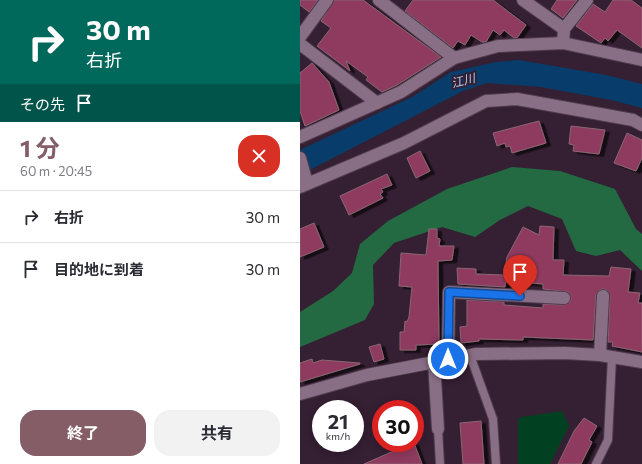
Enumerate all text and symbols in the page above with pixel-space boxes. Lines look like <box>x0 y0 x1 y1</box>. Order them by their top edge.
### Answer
text: 30 m <box>86 12 151 46</box>
icon: right <box>20 16 72 68</box>
text: 右折 <box>86 49 122 71</box>
water label: 江川 <box>450 70 478 90</box>
icon: arrive <box>73 92 95 114</box>
text: その先 <box>20 95 65 113</box>
text: 1 分 <box>20 133 59 162</box>
button: close <box>238 135 280 177</box>
text: 60 m · 20:45 <box>20 163 92 179</box>
icon: right <box>20 206 42 228</box>
text: 右折 <box>54 208 84 226</box>
text: 30 m <box>246 208 280 226</box>
pin <box>503 255 537 296</box>
icon: arrive <box>20 258 42 280</box>
text: 目的地に到着 <box>54 260 144 278</box>
text: 30 m <box>246 260 280 278</box>
icon: arrive <box>509 261 531 283</box>
position arrow <box>427 338 469 380</box>
speed limit sign: 30 <box>372 400 424 452</box>
text: 21 <box>328 409 348 433</box>
button: 終了 <box>20 410 146 456</box>
button: 共有 <box>154 410 280 456</box>
text: km/h <box>326 430 350 442</box>

